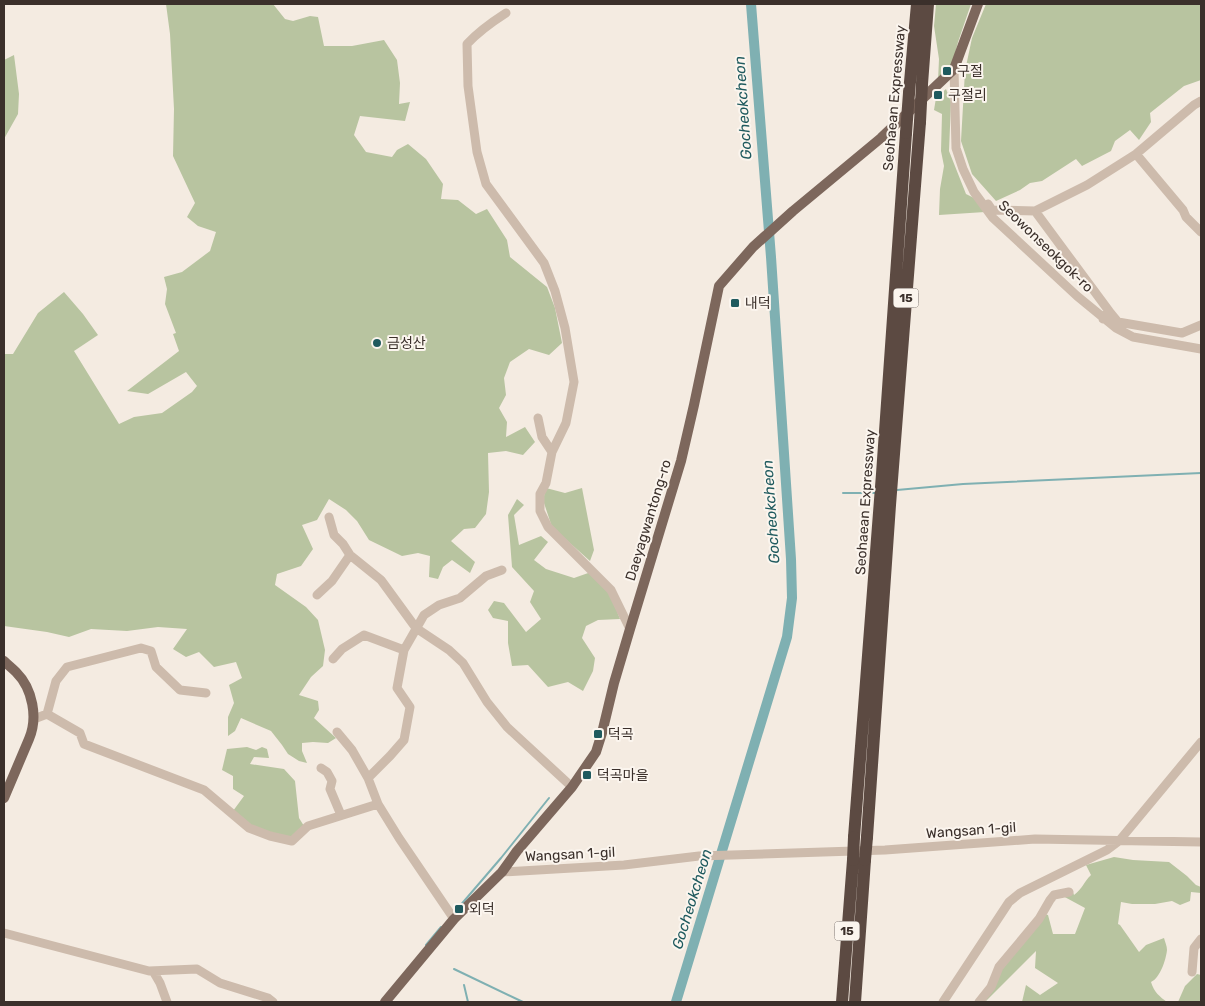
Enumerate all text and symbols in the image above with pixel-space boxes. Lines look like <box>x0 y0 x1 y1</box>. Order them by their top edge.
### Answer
street label: Seohaean Expressway <box>880 24 909 172</box>
water label: Gocheokcheon <box>730 56 756 160</box>
place label: 구절 <box>957 63 983 80</box>
marker: 구절 <box>941 65 953 77</box>
place label: 구절리 <box>948 87 987 104</box>
marker: 구절리 <box>932 89 944 101</box>
street label: Seowonseokgok-ro <box>995 197 1096 296</box>
road number: 15 <box>894 288 918 308</box>
place label: 내덕 <box>745 295 771 312</box>
marker: 내덕 <box>729 297 741 309</box>
place label: 금성산 <box>387 335 426 352</box>
marker: 금성산 <box>371 337 383 349</box>
street label: Seohaean Expressway <box>852 428 879 576</box>
street label: Daeyagwantong-ro <box>622 457 675 583</box>
water label: Gocheokcheon <box>758 460 784 564</box>
place label: 덕곡 <box>608 726 634 743</box>
marker: 덕곡 <box>592 728 604 740</box>
place label: 덕곡마을 <box>597 767 649 784</box>
marker: 덕곡마을 <box>581 769 593 781</box>
street label: Wangsan 1-gil <box>925 819 1017 842</box>
street label: Wangsan 1-gil <box>525 844 616 865</box>
water label: Gocheokcheon <box>668 847 716 951</box>
place label: 외덕 <box>469 901 495 918</box>
marker: 외덕 <box>453 903 465 915</box>
road number: 15 <box>834 921 860 940</box>

